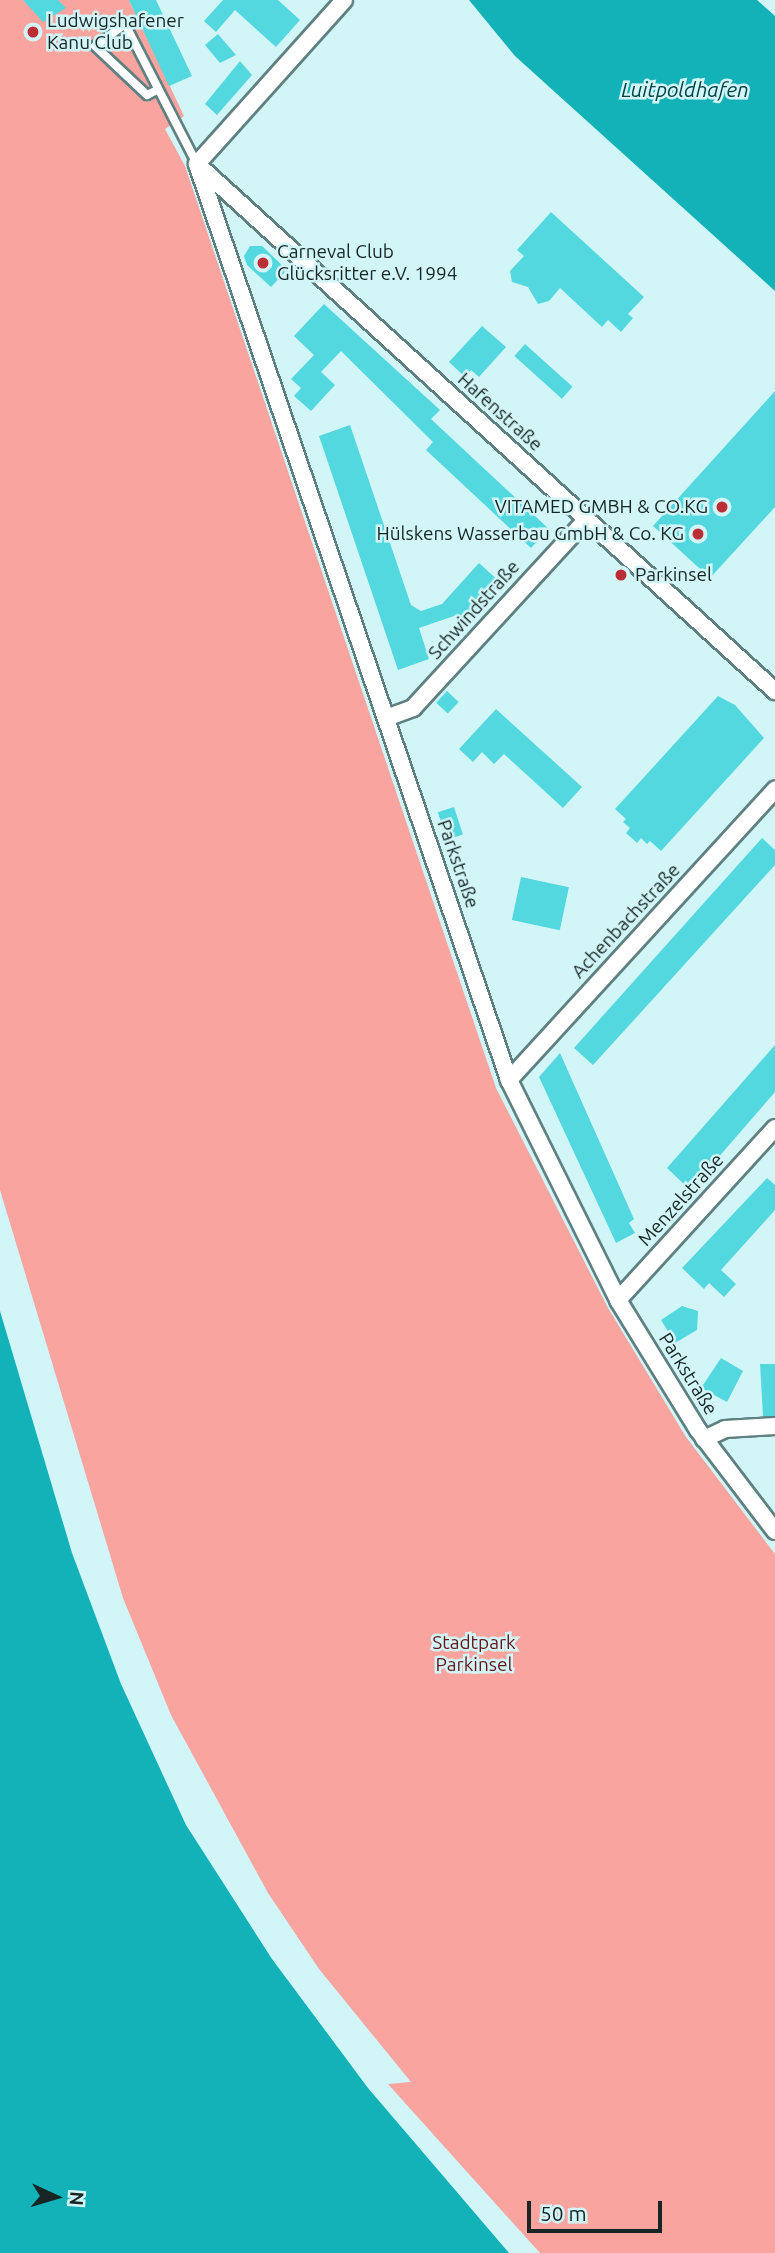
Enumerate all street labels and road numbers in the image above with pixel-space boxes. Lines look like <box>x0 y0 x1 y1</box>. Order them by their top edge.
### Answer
street label: Hafenstraße <box>453 368 547 456</box>
street label: Schwindstraße <box>424 556 524 664</box>
street label: Parkstraße <box>432 817 484 911</box>
street label: Achenbachstraße <box>567 859 685 983</box>
street label: Menzelstraße <box>634 1149 728 1251</box>
street label: Parkstraße <box>654 1329 722 1419</box>

